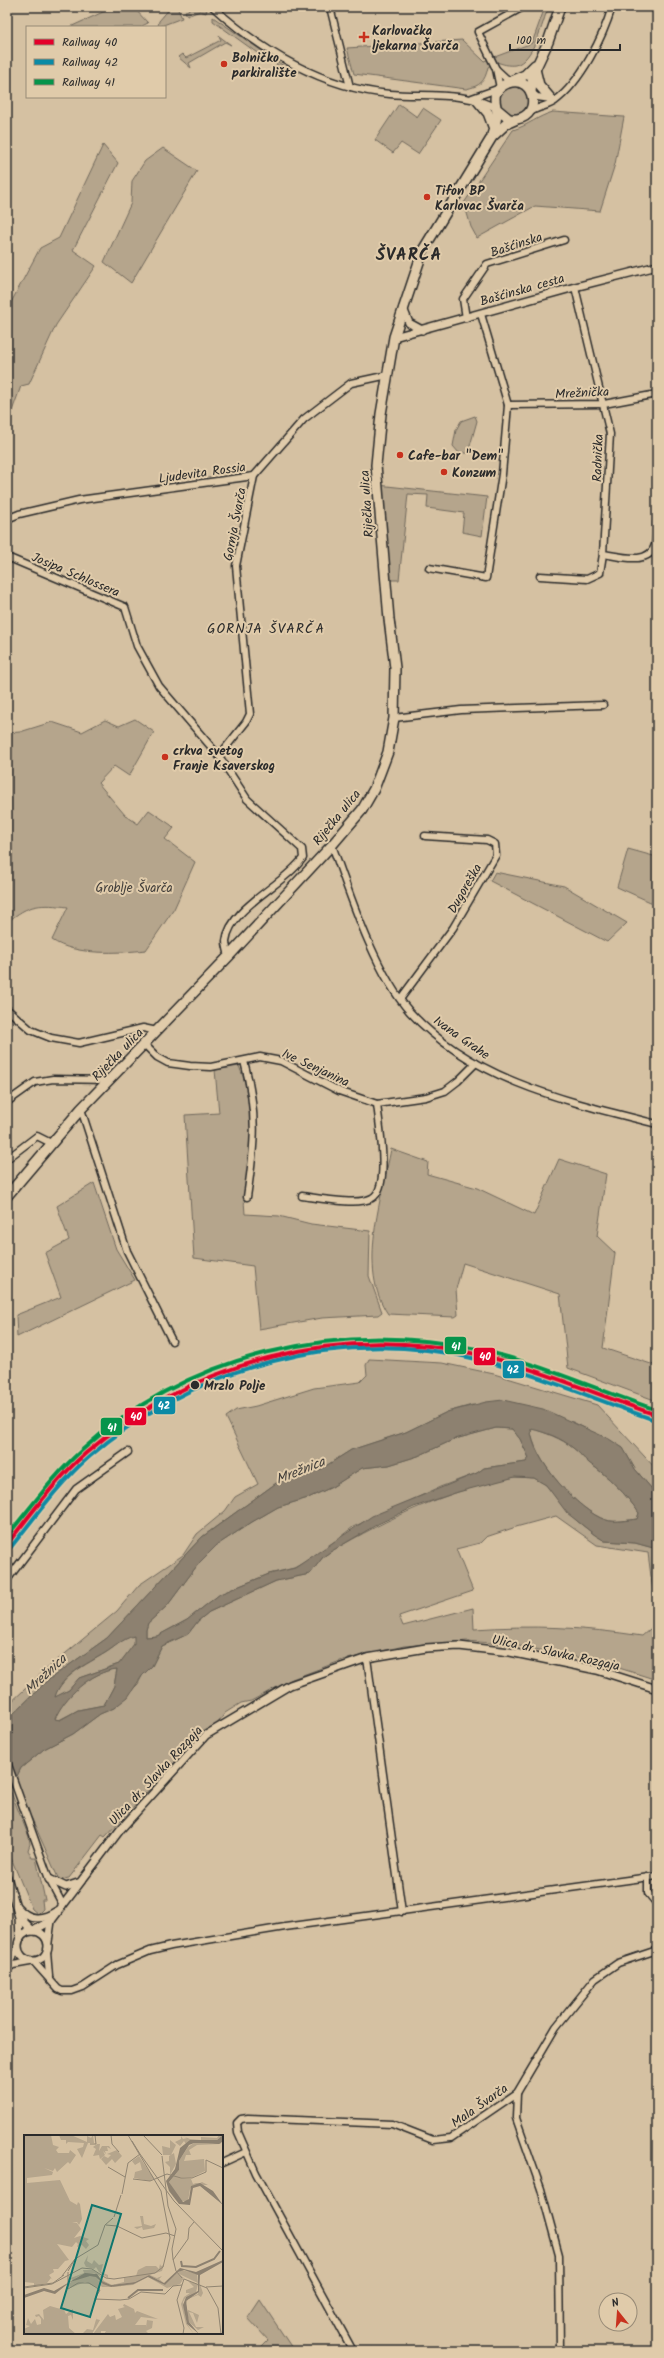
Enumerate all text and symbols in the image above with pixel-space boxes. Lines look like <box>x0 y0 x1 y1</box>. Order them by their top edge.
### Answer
place label: Karlovačka ljekarna Švarča <box>371 21 459 57</box>
legend <box>26 26 166 98</box>
scale bar <box>510 26 620 52</box>
text: 100 m <box>516 31 547 50</box>
marker: Karlovačka ljekarna Švarča <box>359 32 369 42</box>
text: Railway 40 <box>62 33 117 52</box>
place label: Bolničko parkiralište <box>231 48 297 84</box>
text: Railway 42 <box>62 53 118 72</box>
marker: Bolničko parkiralište <box>219 59 229 69</box>
text: Railway 41 <box>62 73 115 92</box>
place label: Tifon BP Karlovac Švarča <box>435 181 524 217</box>
marker: Tifon BP Karlovac Švarča <box>422 192 432 202</box>
street label: Bašćinska <box>488 227 545 264</box>
district label: ŠVARČA <box>376 242 442 269</box>
street label: Bašćinska cesta <box>478 268 567 313</box>
street label: Mrežnička <box>555 382 610 405</box>
street label: Radnička <box>587 434 610 483</box>
place label: Cafe-bar "Dem" <box>408 446 504 467</box>
marker: Cafe-bar "Dem" <box>395 450 405 460</box>
street label: Ljudevita Rossia <box>157 457 247 490</box>
place label: Konzum <box>452 463 497 484</box>
marker: Konzum <box>439 467 449 477</box>
street label: Riječka ulica <box>355 470 380 538</box>
street label: Gornja Švarča <box>218 486 253 563</box>
street label: Josipa Schlossera <box>28 547 123 603</box>
district label: GORNJA ŠVARČA <box>207 618 325 640</box>
place label: crkva svetog Franje Ksaverskog <box>173 741 275 777</box>
marker: crkva svetog Franje Ksaverskog <box>160 752 170 762</box>
street label: Riječka ulica <box>308 785 367 851</box>
street label: Dugoreška <box>443 860 488 918</box>
park label: Groblje Švarča <box>95 878 173 899</box>
street label: Ivana Grahe <box>428 1011 494 1066</box>
street label: Riječka ulica <box>87 1023 149 1087</box>
street label: Ive Senjanina <box>278 1043 353 1093</box>
line badge: 41 <box>444 1336 467 1355</box>
text: 41 <box>451 1338 461 1356</box>
line badge: 40 <box>473 1347 496 1366</box>
text: 40 <box>479 1348 491 1366</box>
line badge: 42 <box>502 1360 525 1379</box>
text: 42 <box>507 1361 519 1379</box>
place label: Mrzlo Polje <box>204 1376 266 1397</box>
marker: Mrzlo Polje <box>189 1379 201 1391</box>
line badge: 42 <box>153 1396 176 1415</box>
text: 42 <box>158 1397 170 1415</box>
line badge: 40 <box>124 1407 147 1426</box>
text: 40 <box>130 1408 142 1426</box>
line badge: 41 <box>100 1417 123 1436</box>
text: 41 <box>107 1419 117 1437</box>
water label: Mrežnica <box>272 1451 330 1491</box>
street label: Ulica dr. Slavka Rozgaja <box>490 1630 622 1677</box>
water label: Mrežnica <box>19 1648 73 1700</box>
street label: Ulica dr. Slavka Rozgaja <box>104 1721 208 1831</box>
street label: Mala Švarča <box>447 2079 513 2134</box>
inset map <box>24 2135 223 2334</box>
north arrow <box>598 2292 638 2332</box>
text: N <box>609 2294 621 2313</box>

